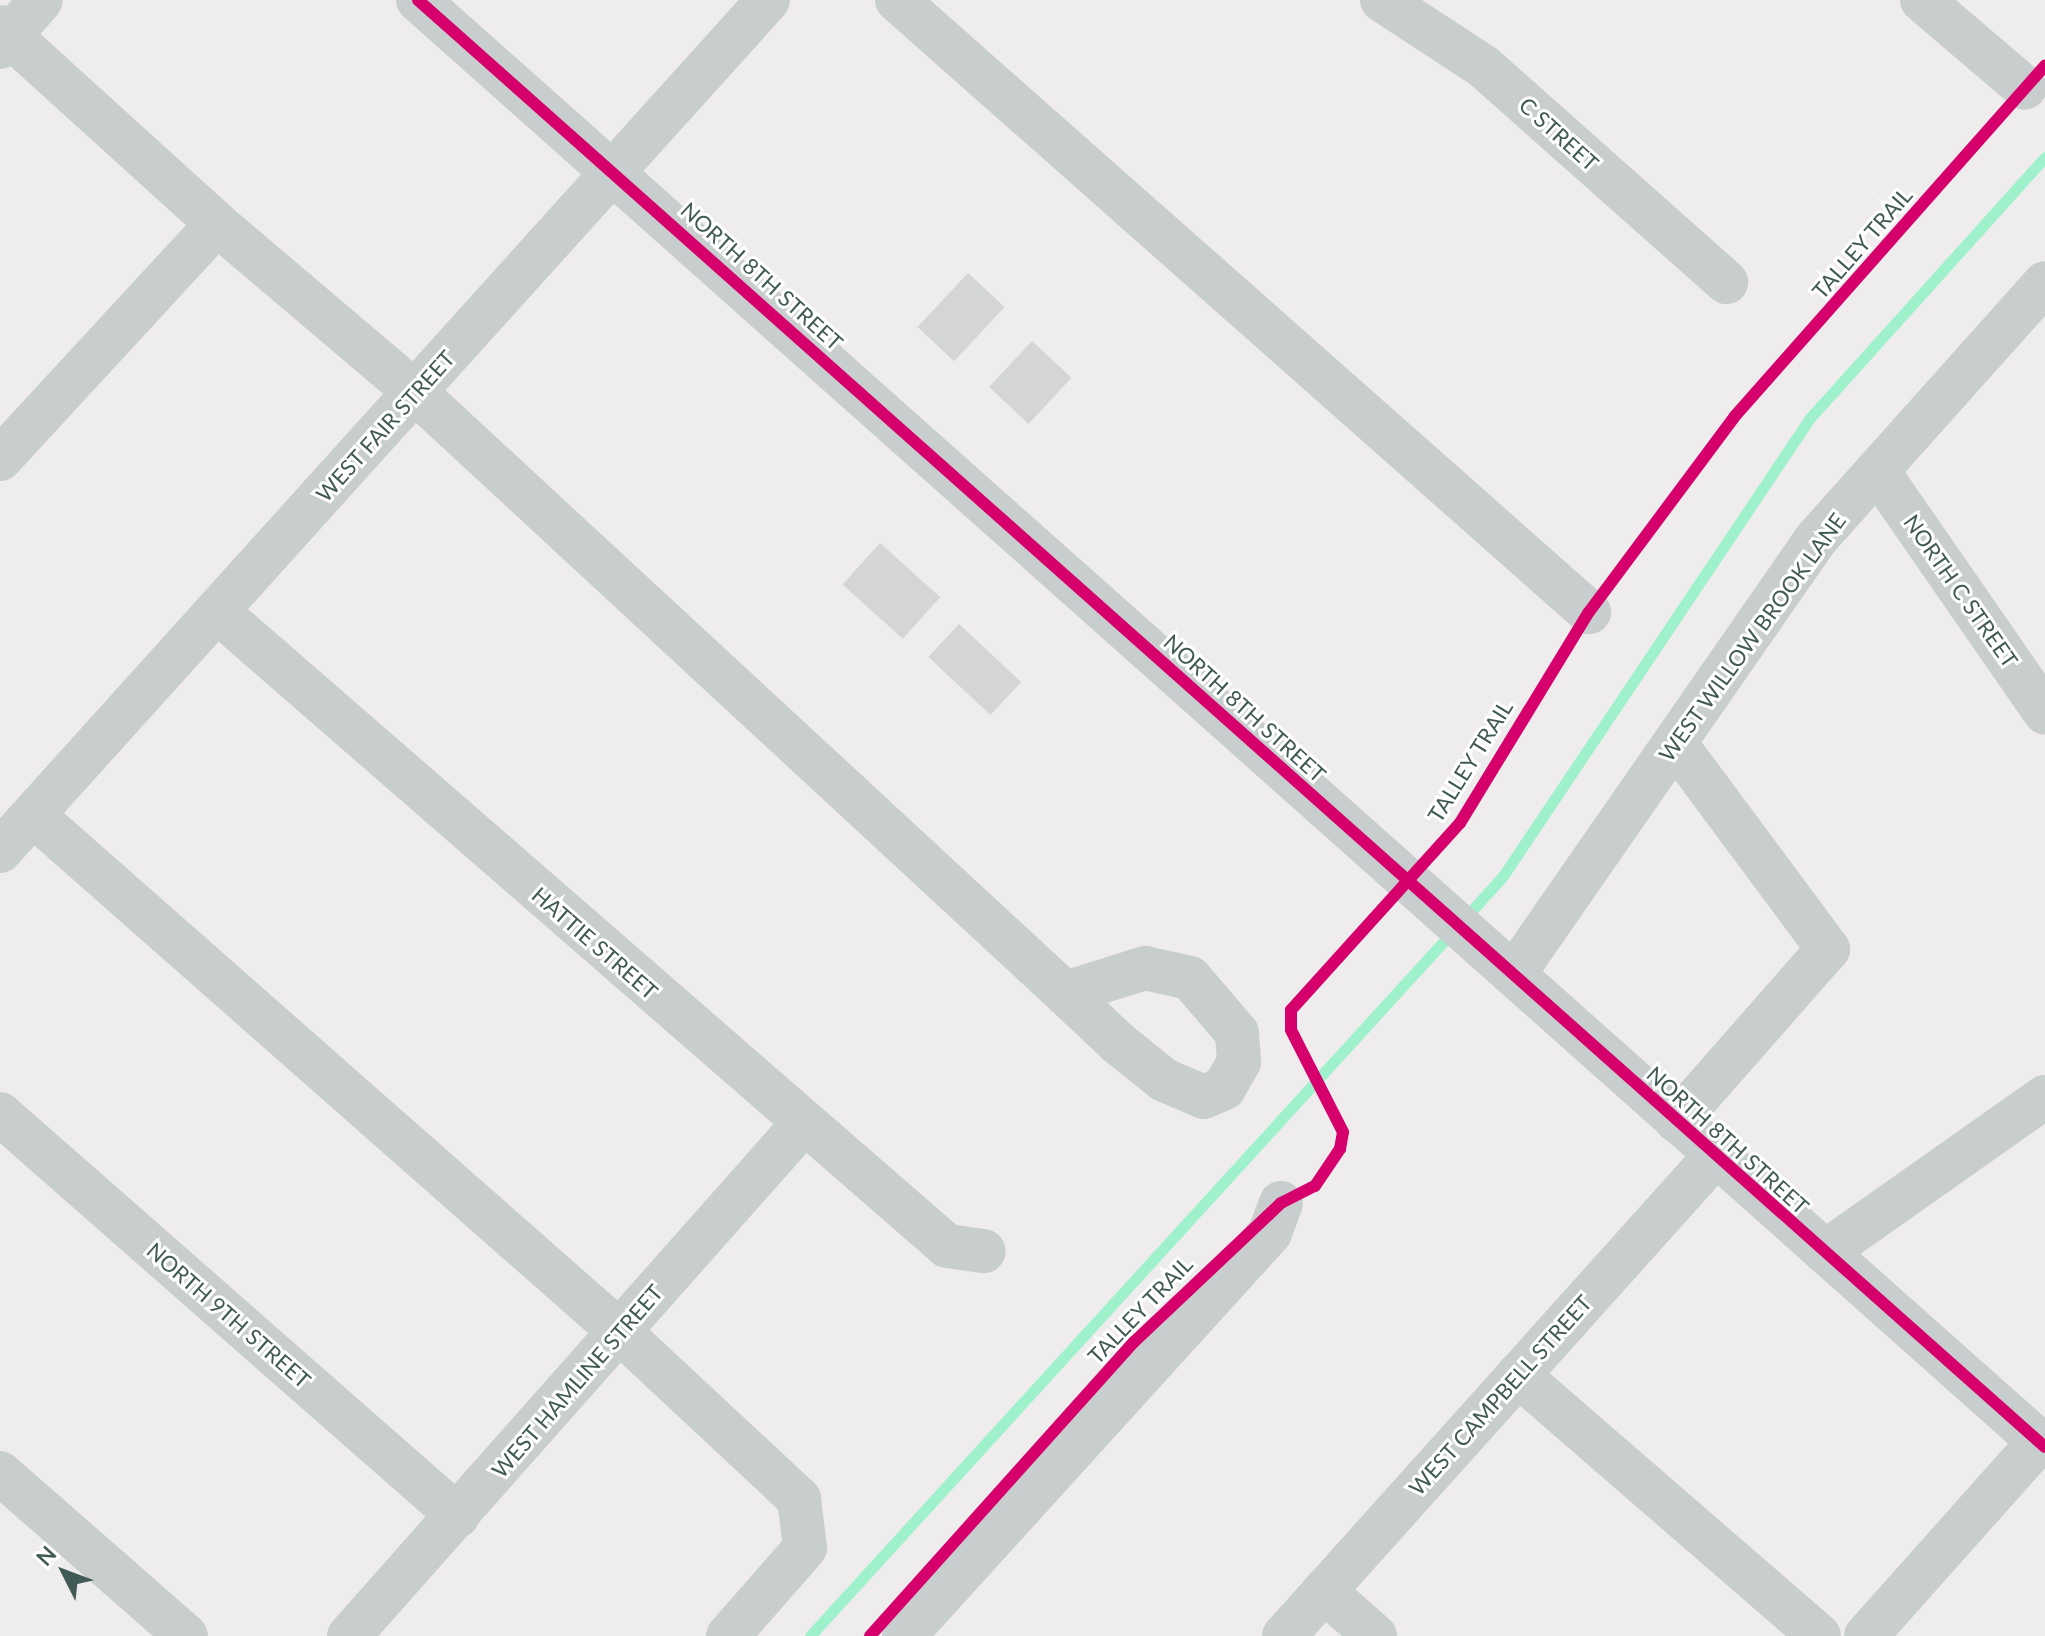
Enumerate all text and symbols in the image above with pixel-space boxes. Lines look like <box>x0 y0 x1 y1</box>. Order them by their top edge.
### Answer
street label: C STREET <box>1514 92 1604 176</box>
street label: TALLEY TRAIL <box>1806 181 1918 305</box>
street label: NORTH 8TH STREET <box>676 196 848 356</box>
street label: WEST FAIR STREET <box>310 345 460 507</box>
street label: WEST WILLOW BROOK LANE <box>1653 507 1851 767</box>
street label: NORTH C STREET <box>1898 509 2024 673</box>
street label: NORTH 8TH STREET <box>1159 628 1331 788</box>
street label: TALLEY TRAIL <box>1422 695 1518 827</box>
street label: HATTIE STREET <box>527 881 663 1005</box>
street label: NORTH 8TH STREET <box>1642 1060 1814 1220</box>
street label: NORTH 9TH STREET <box>142 1237 316 1393</box>
street label: TALLEY TRAIL <box>1082 1250 1198 1370</box>
street label: WEST HAMLINE STREET <box>486 1279 668 1483</box>
street label: WEST CAMPBELL STREET <box>1403 1289 1597 1501</box>
north arrow <box>24 1532 104 1612</box>
text: N <box>30 1540 61 1571</box>

